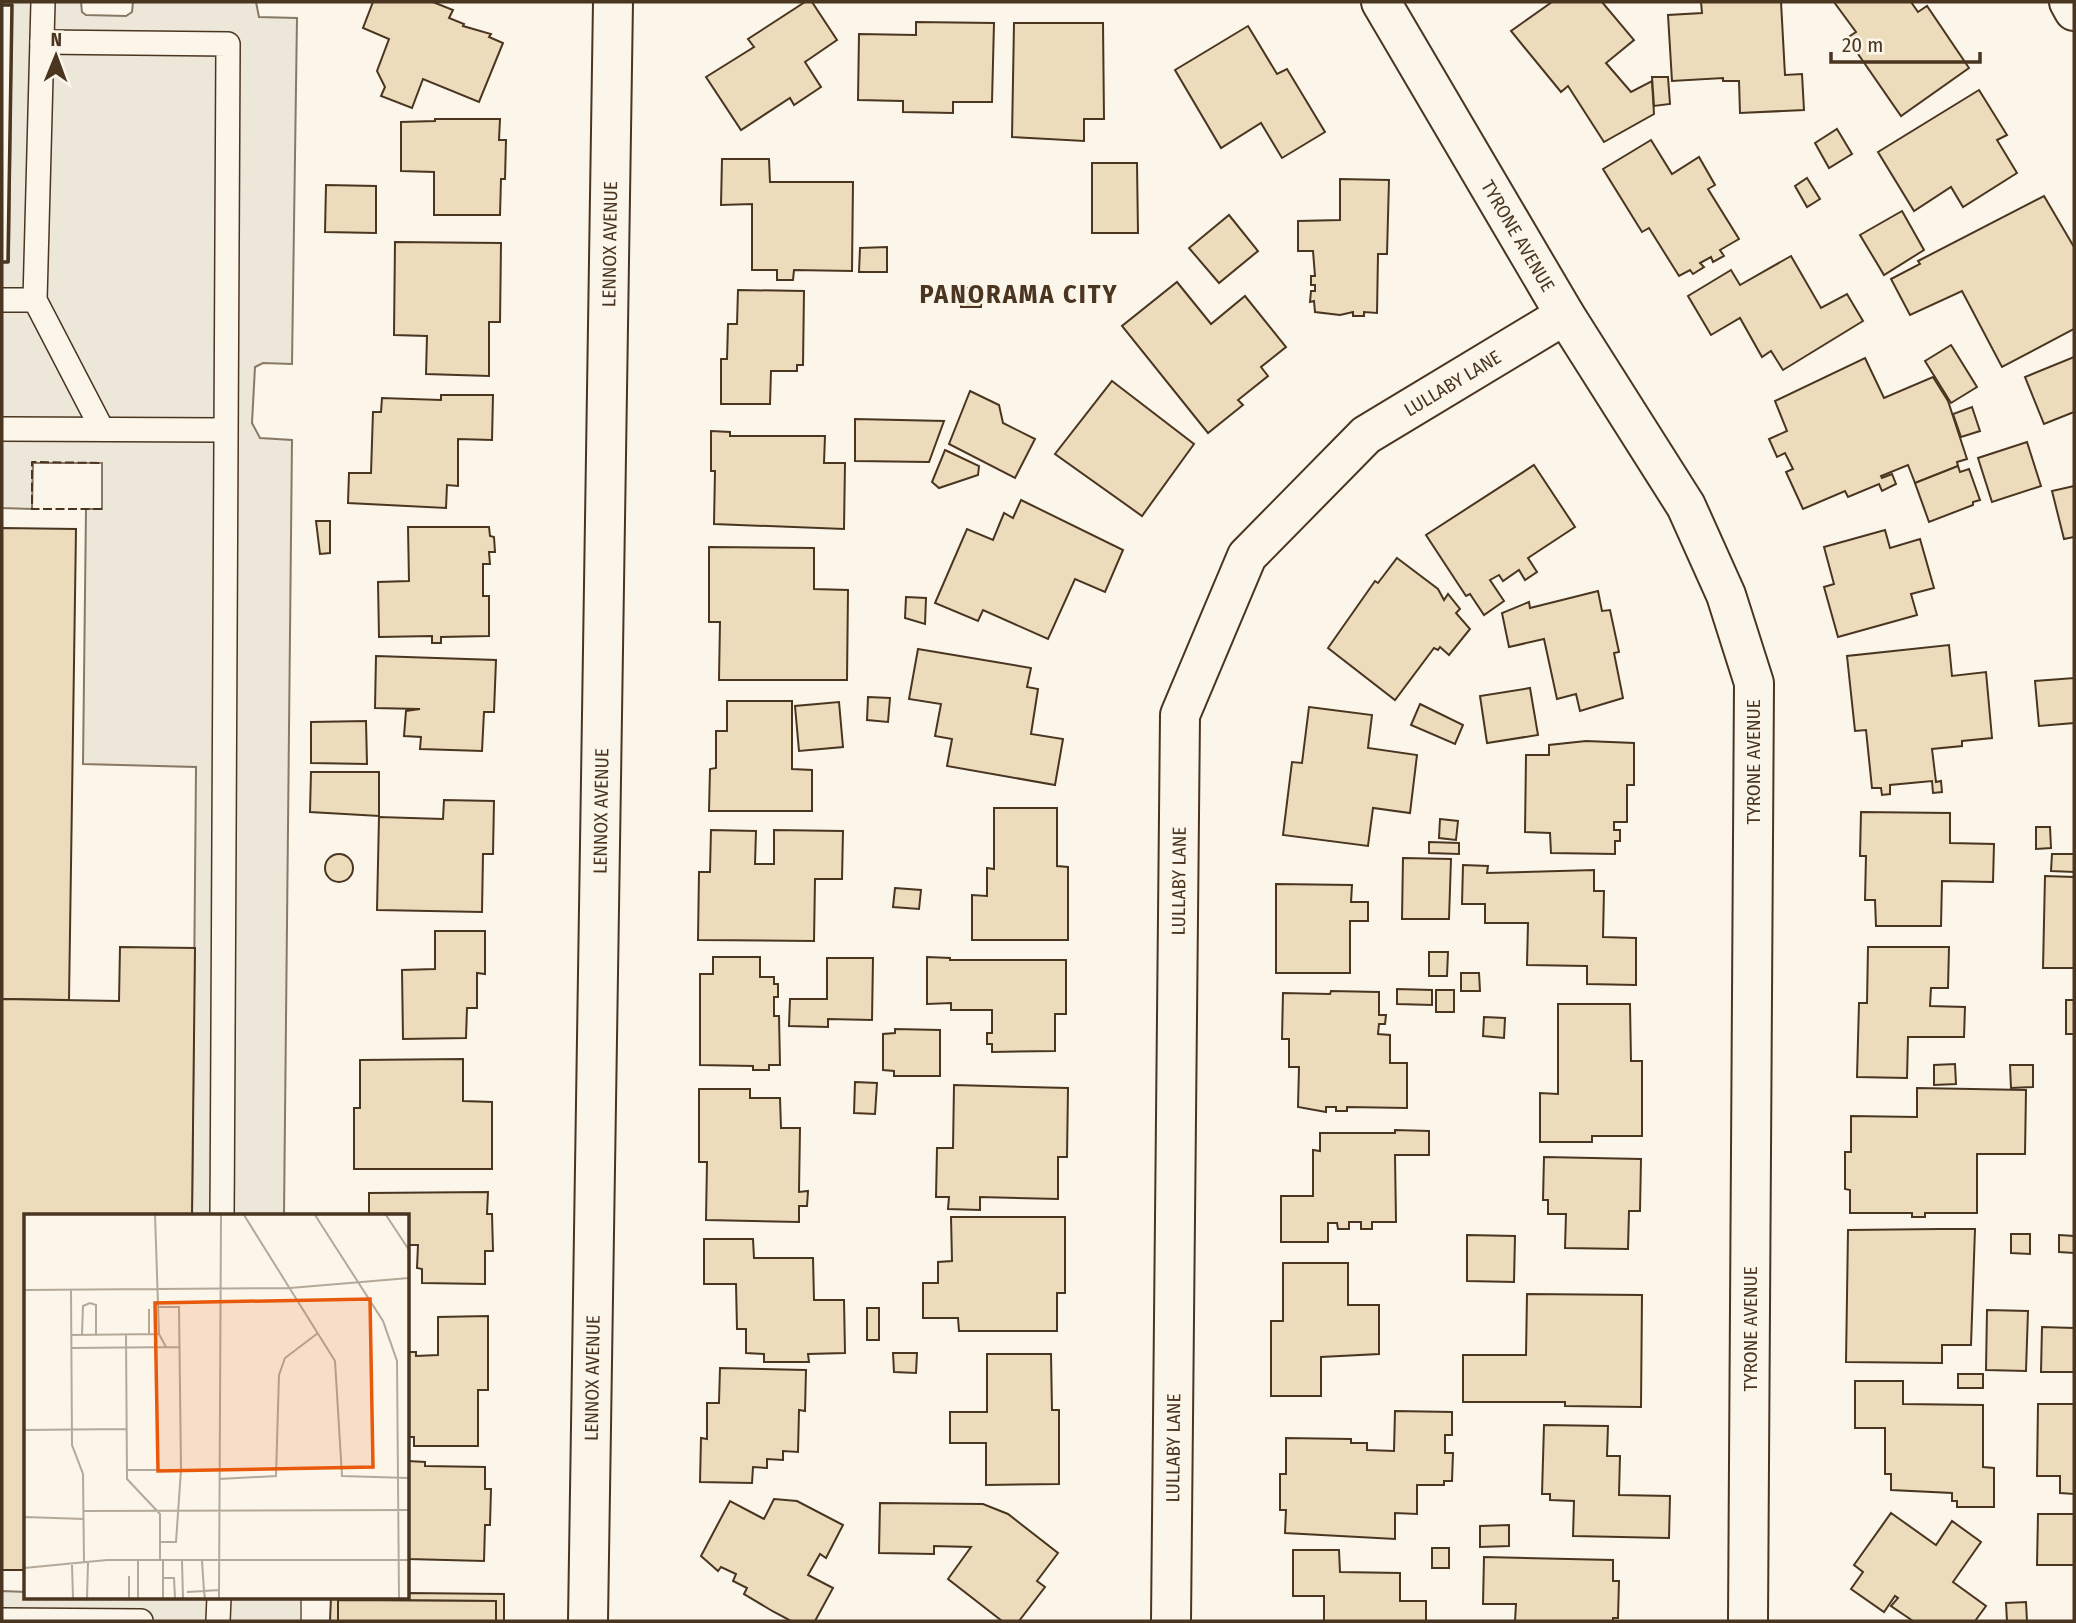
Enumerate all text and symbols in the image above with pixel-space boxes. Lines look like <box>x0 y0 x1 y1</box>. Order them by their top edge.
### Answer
north arrow <box>21 21 91 91</box>
scale bar <box>1831 21 1980 65</box>
text: N <box>50 28 62 51</box>
text: 20 m <box>1842 32 1883 58</box>
street label: TYRONE AVENUE <box>1476 176 1560 296</box>
street label: LENNOX AVENUE <box>597 181 622 307</box>
district label: PANORAMA CITY <box>919 279 1119 310</box>
street label: LULLABY LANE <box>1400 345 1505 421</box>
street label: TYRONE AVENUE <box>1742 699 1765 825</box>
street label: LENNOX AVENUE <box>589 748 613 874</box>
street label: LULLABY LANE <box>1167 826 1191 936</box>
inset map <box>24 1214 410 1598</box>
street label: TYRONE AVENUE <box>1739 1266 1762 1392</box>
street label: LENNOX AVENUE <box>580 1315 605 1441</box>
street label: LULLABY LANE <box>1161 1393 1185 1503</box>

